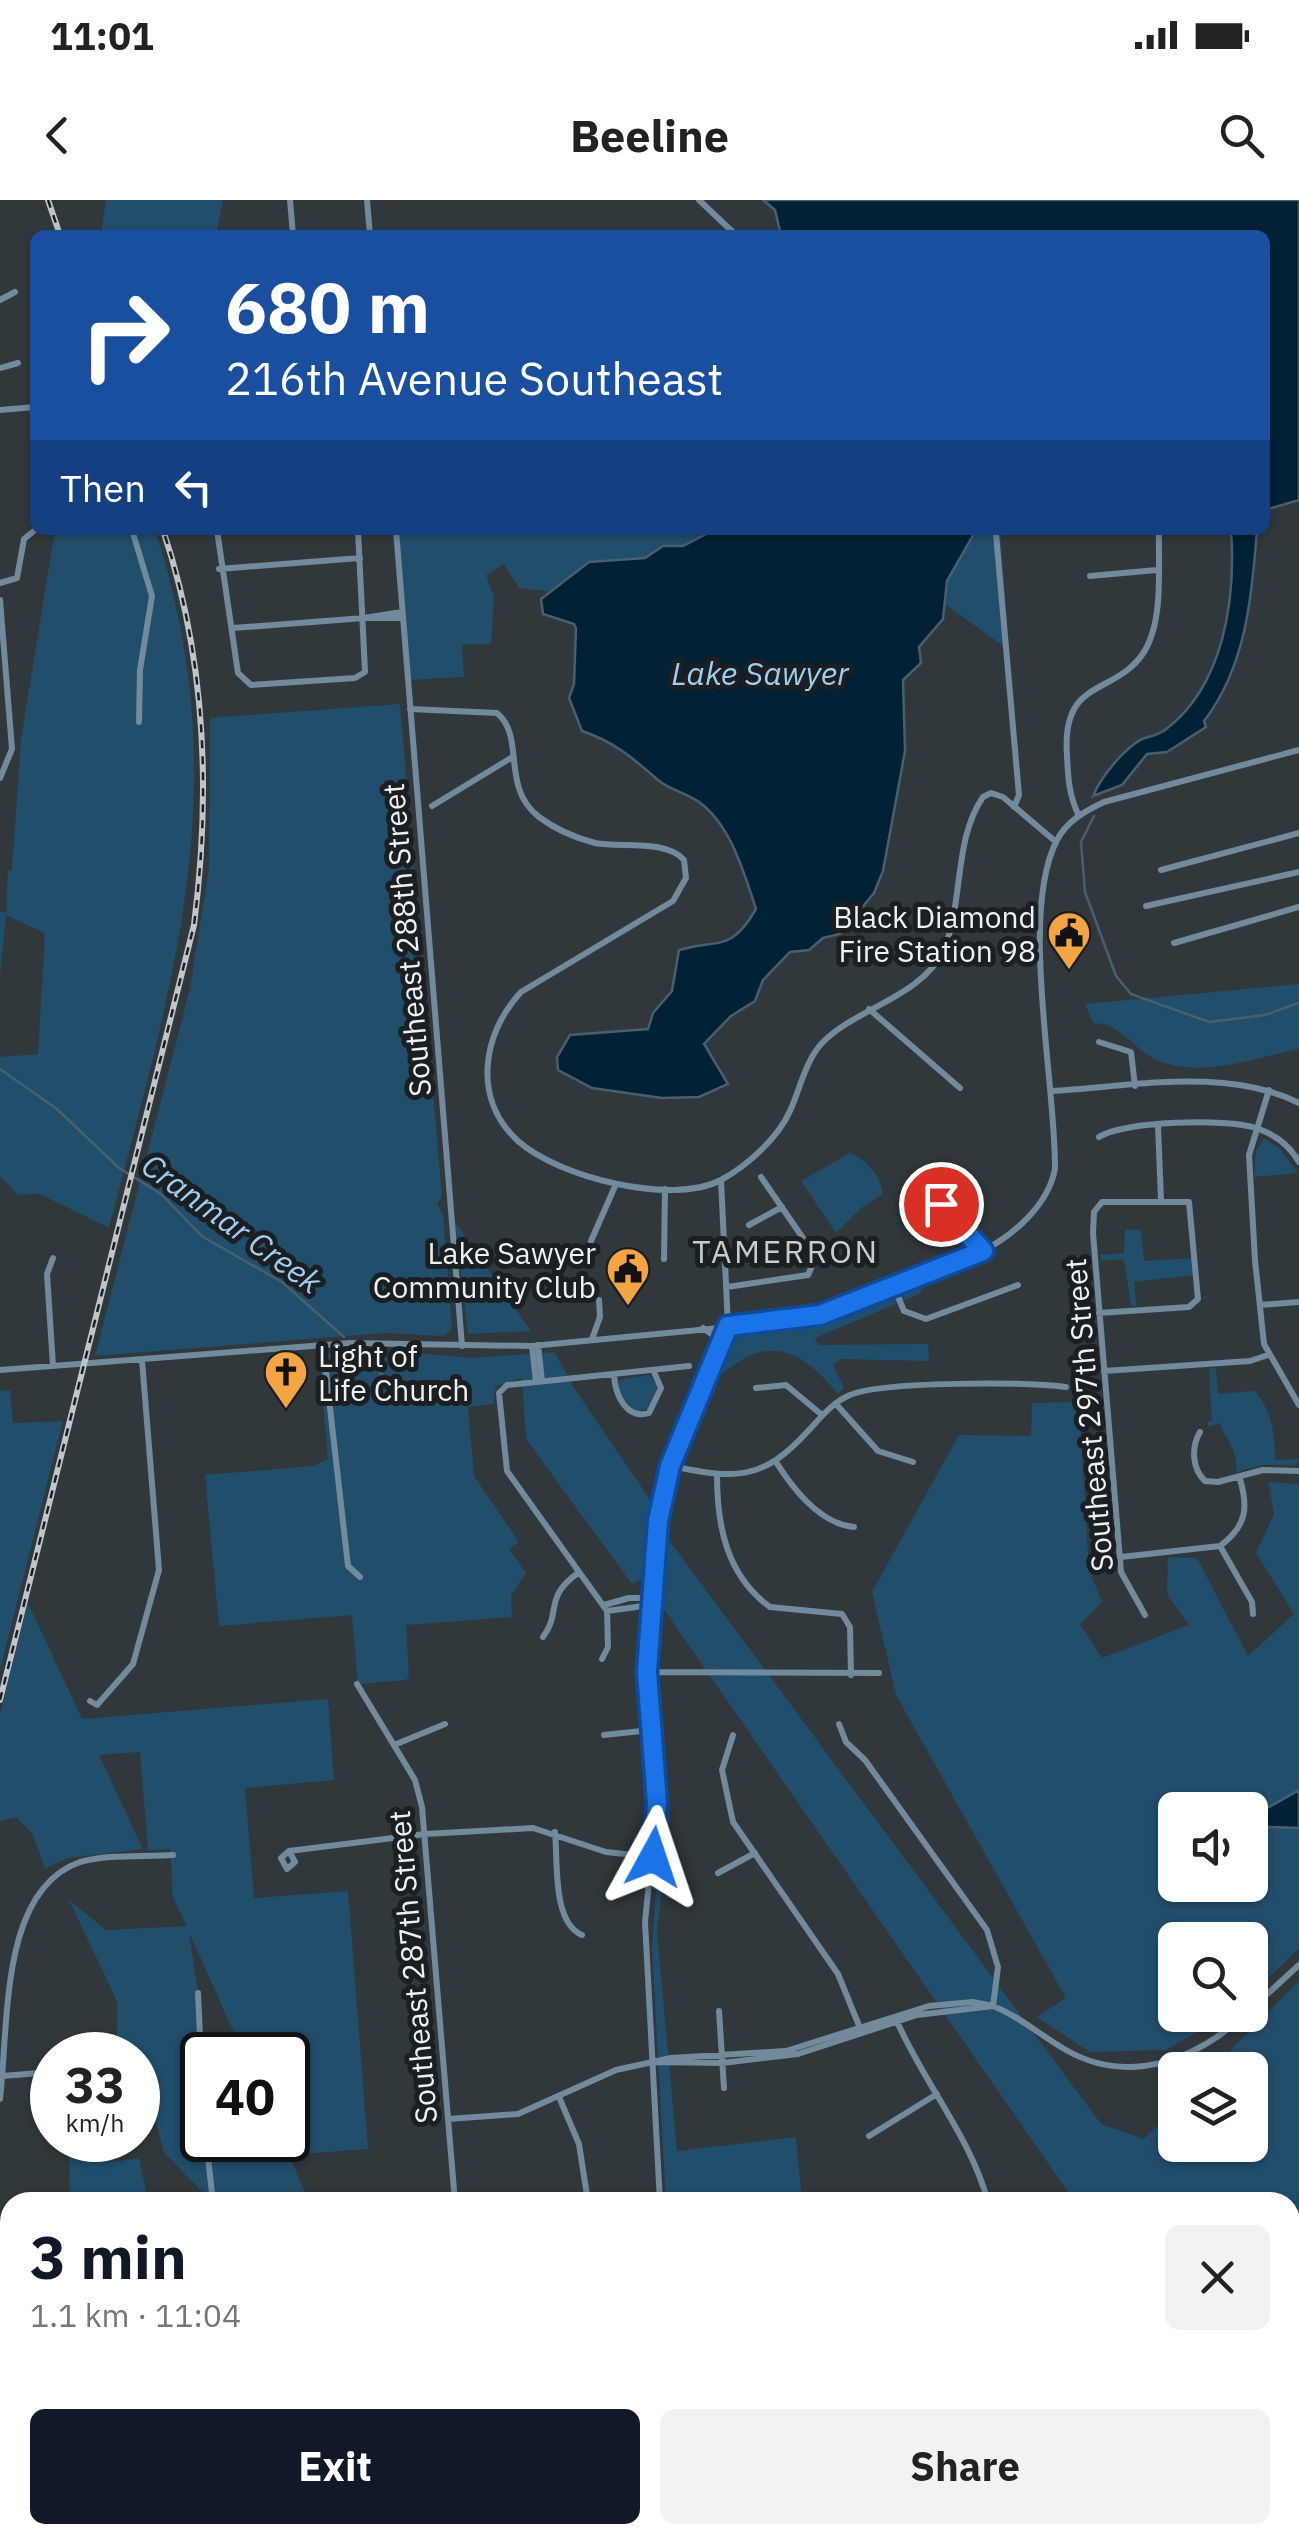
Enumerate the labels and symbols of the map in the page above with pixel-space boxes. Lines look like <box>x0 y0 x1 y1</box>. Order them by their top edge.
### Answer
water label: Lake Sawyer <box>671 652 850 694</box>
street label: Southeast 288th Street <box>373 782 439 1098</box>
place label: Black Diamond Fire Station 98 <box>833 897 1036 970</box>
public building icon: Black Diamond Fire Station 98 <box>1046 910 1092 971</box>
water label: Cranmar Creek <box>134 1144 331 1303</box>
pin <box>899 1162 984 1247</box>
district label: TAMERRON <box>692 1230 880 1272</box>
place label: Lake Sawyer Community Club <box>373 1233 596 1306</box>
public building icon: Lake Sawyer Community Club <box>605 1246 651 1307</box>
street label: Southeast 297th Street <box>1055 1257 1121 1573</box>
place label: Light of Life Church <box>318 1336 469 1409</box>
church icon: Light of Life Church <box>263 1349 309 1410</box>
position arrow <box>601 1805 705 1909</box>
street label: Southeast 287th Street <box>379 1809 445 2125</box>
speed limit sign: 40 <box>180 2032 310 2162</box>

